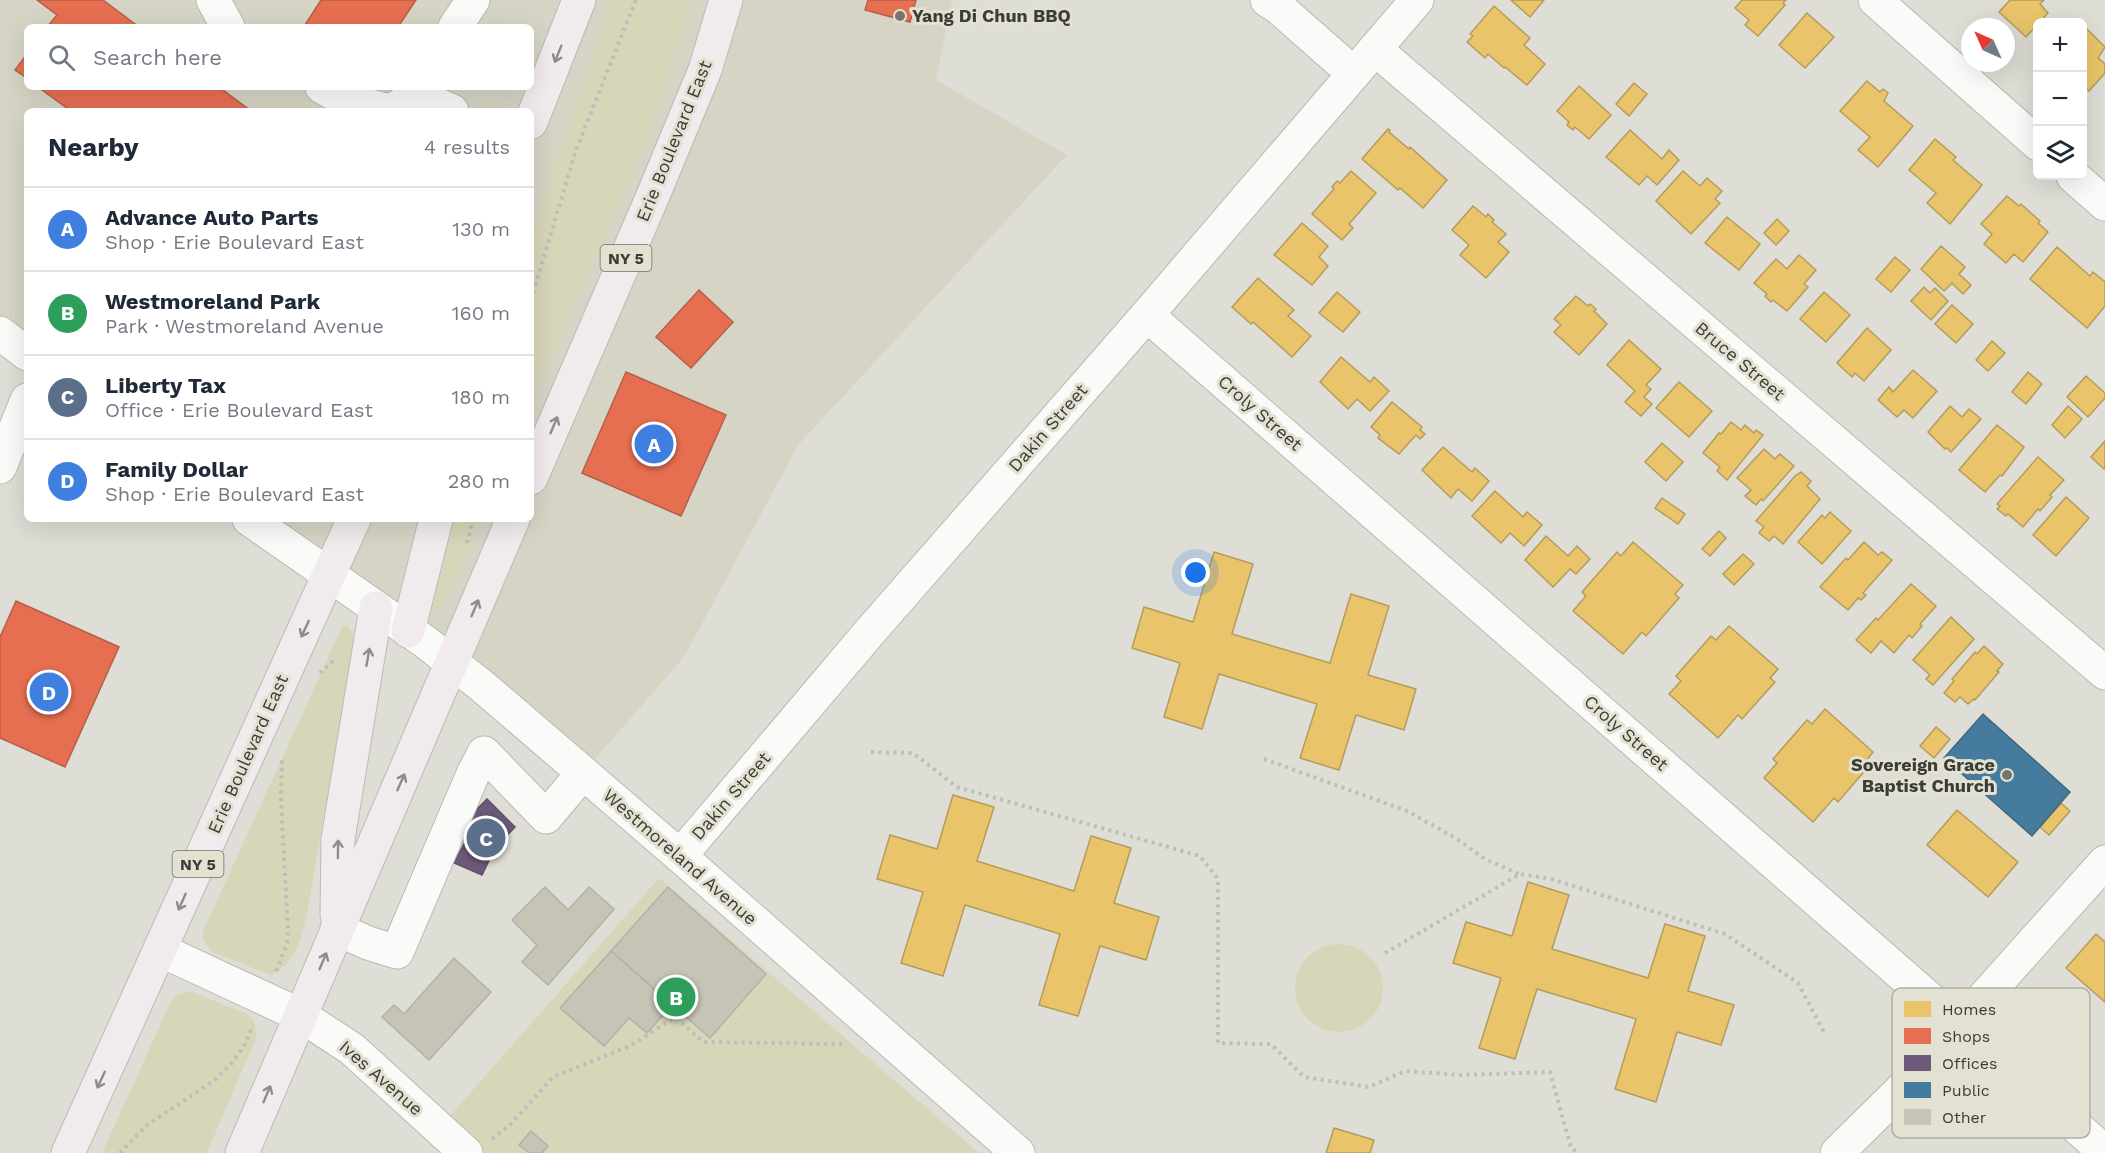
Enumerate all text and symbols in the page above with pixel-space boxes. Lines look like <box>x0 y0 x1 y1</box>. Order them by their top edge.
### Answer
place label: Yang Di Chun BBQ <box>912 5 1071 26</box>
marker: Yang Di Chun BBQ <box>893 9 907 23</box>
north arrow <box>1961 18 2015 72</box>
map controls <box>2033 18 2087 180</box>
button: + <box>2033 18 2087 72</box>
search box <box>24 24 534 90</box>
icon: search <box>45 41 78 74</box>
text: Search here <box>93 45 222 70</box>
one-way arrow <box>551 45 562 63</box>
street label: Erie Boulevard East <box>632 57 716 224</box>
button: − <box>2033 72 2087 126</box>
button: layers <box>2033 126 2087 180</box>
text: Nearby <box>48 132 139 162</box>
text: 4 results <box>424 135 510 159</box>
text: Advance Auto Parts <box>105 205 318 230</box>
text: A <box>61 217 74 241</box>
text: 130 m <box>452 217 510 241</box>
text: Shop · Erie Boulevard East <box>105 230 364 254</box>
road number: NY 5 <box>600 245 652 271</box>
text: Westmoreland Park <box>105 289 320 314</box>
text: B <box>61 301 74 325</box>
text: 160 m <box>452 301 510 325</box>
text: Park · Westmoreland Avenue <box>105 314 384 338</box>
street label: Bruce Street <box>1691 317 1790 405</box>
street label: Croly Street <box>1214 370 1307 455</box>
text: Liberty Tax <box>105 373 226 398</box>
street label: Dakin Street <box>1004 379 1092 476</box>
text: C <box>61 385 74 409</box>
text: 180 m <box>452 385 510 409</box>
text: Office · Erie Boulevard East <box>105 398 373 422</box>
one-way arrow <box>549 416 560 434</box>
pin: A <box>634 422 674 466</box>
text: Family Dollar <box>105 457 248 482</box>
text: D <box>60 469 75 493</box>
text: 280 m <box>448 469 510 493</box>
text: Shop · Erie Boulevard East <box>105 482 364 506</box>
your location <box>1181 558 1210 587</box>
one-way arrow <box>470 599 481 617</box>
one-way arrow <box>299 619 311 637</box>
one-way arrow <box>363 647 374 667</box>
pin: D <box>29 670 68 714</box>
street label: Erie Boulevard East <box>203 671 292 837</box>
street label: Croly Street <box>1580 690 1673 775</box>
street label: Dakin Street <box>687 747 775 844</box>
place label: Sovereign Grace Baptist Church <box>1851 754 1995 796</box>
marker: Sovereign Grace Baptist Church <box>2000 768 2014 782</box>
one-way arrow <box>395 773 407 791</box>
street label: Westmoreland Avenue <box>599 784 761 929</box>
pin: C <box>466 816 506 860</box>
one-way arrow <box>332 840 343 860</box>
road number: NY 5 <box>172 851 224 877</box>
one-way arrow <box>175 893 187 911</box>
one-way arrow <box>318 952 329 970</box>
pin: B <box>656 974 696 1020</box>
legend <box>1892 988 2090 1138</box>
text: Homes <box>1942 1000 1996 1019</box>
text: Shops <box>1942 1027 1990 1046</box>
street label: Ives Avenue <box>335 1036 427 1120</box>
text: Offices <box>1942 1054 1997 1073</box>
one-way arrow <box>95 1070 107 1088</box>
text: Public <box>1942 1081 1990 1100</box>
one-way arrow <box>262 1085 273 1103</box>
text: Other <box>1942 1108 1987 1127</box>

